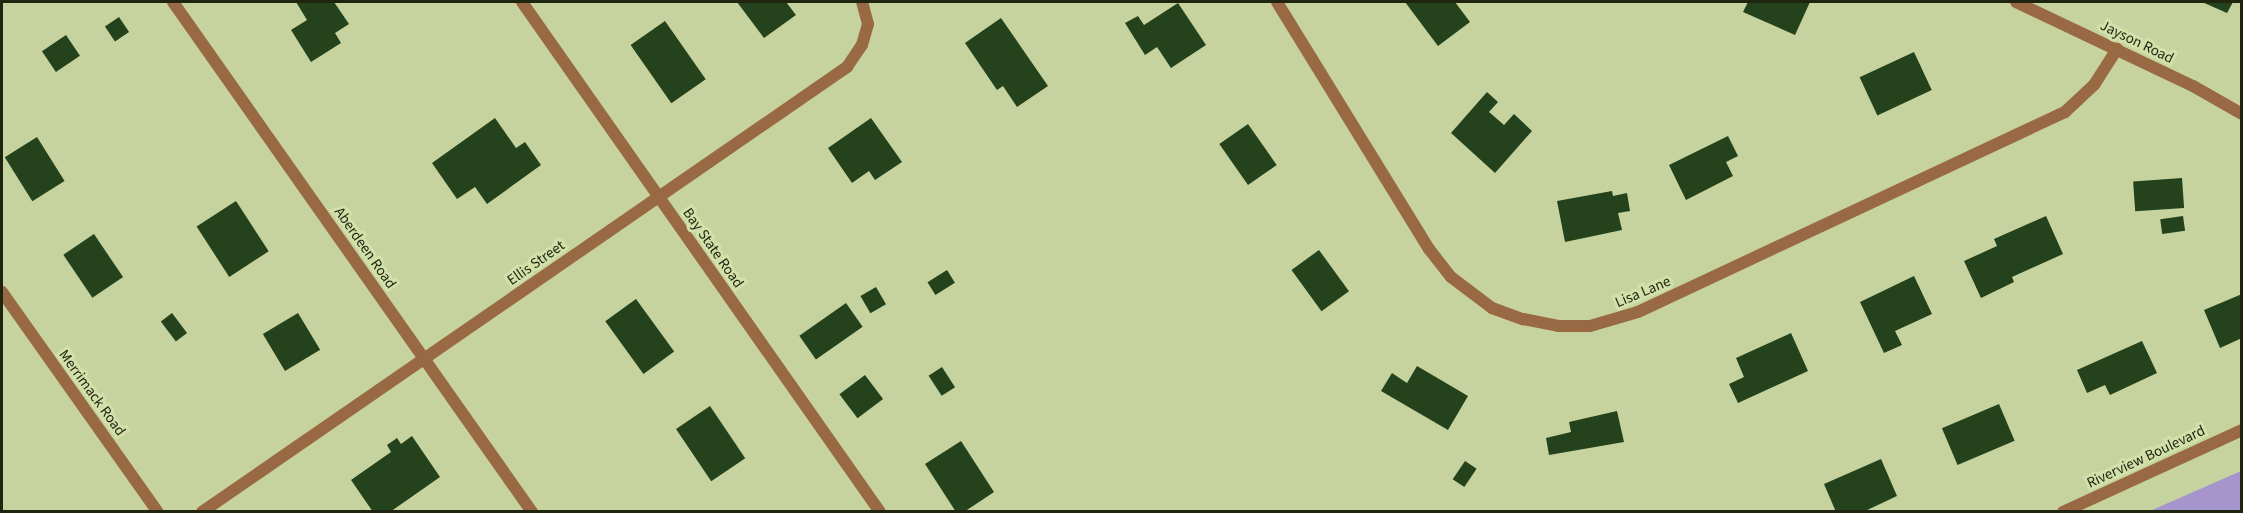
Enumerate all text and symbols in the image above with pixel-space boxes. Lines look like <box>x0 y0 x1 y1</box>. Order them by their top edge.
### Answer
street label: Jayson Road <box>2097 16 2177 68</box>
street label: Aberdeen Road <box>330 204 400 292</box>
street label: Bay State Road <box>679 204 747 292</box>
street label: Ellis Street <box>504 237 568 289</box>
street label: Lisa Lane <box>1613 272 1673 312</box>
street label: Merrimack Road <box>55 346 129 440</box>
street label: Riverview Boulevard <box>2084 422 2208 492</box>

